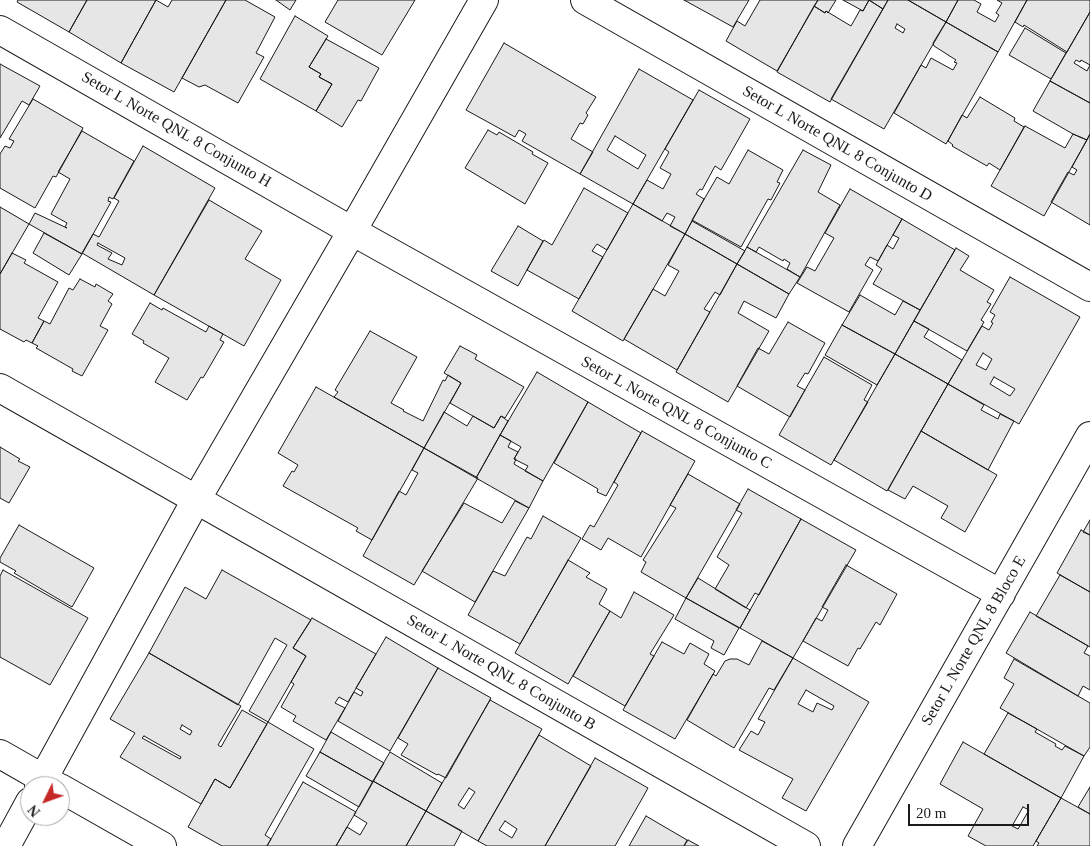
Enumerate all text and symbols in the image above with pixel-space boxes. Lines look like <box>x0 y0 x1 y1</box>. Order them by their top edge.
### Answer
street label: Setor L Norte QNL 8 Conjunto H <box>78 68 274 192</box>
street label: Setor L Norte QNL 8 Conjunto D <box>739 82 935 206</box>
street label: Setor L Norte QNL 8 Conjunto C <box>577 352 775 474</box>
street label: Setor L Norte QNL 8 Bloco E <box>917 553 1031 729</box>
street label: Setor L Norte QNL 8 Conjunto B <box>403 611 599 735</box>
north arrow <box>20 776 70 826</box>
scale bar <box>910 794 1031 826</box>
text: N <box>25 802 43 819</box>
text: 20 m <box>916 805 946 821</box>

